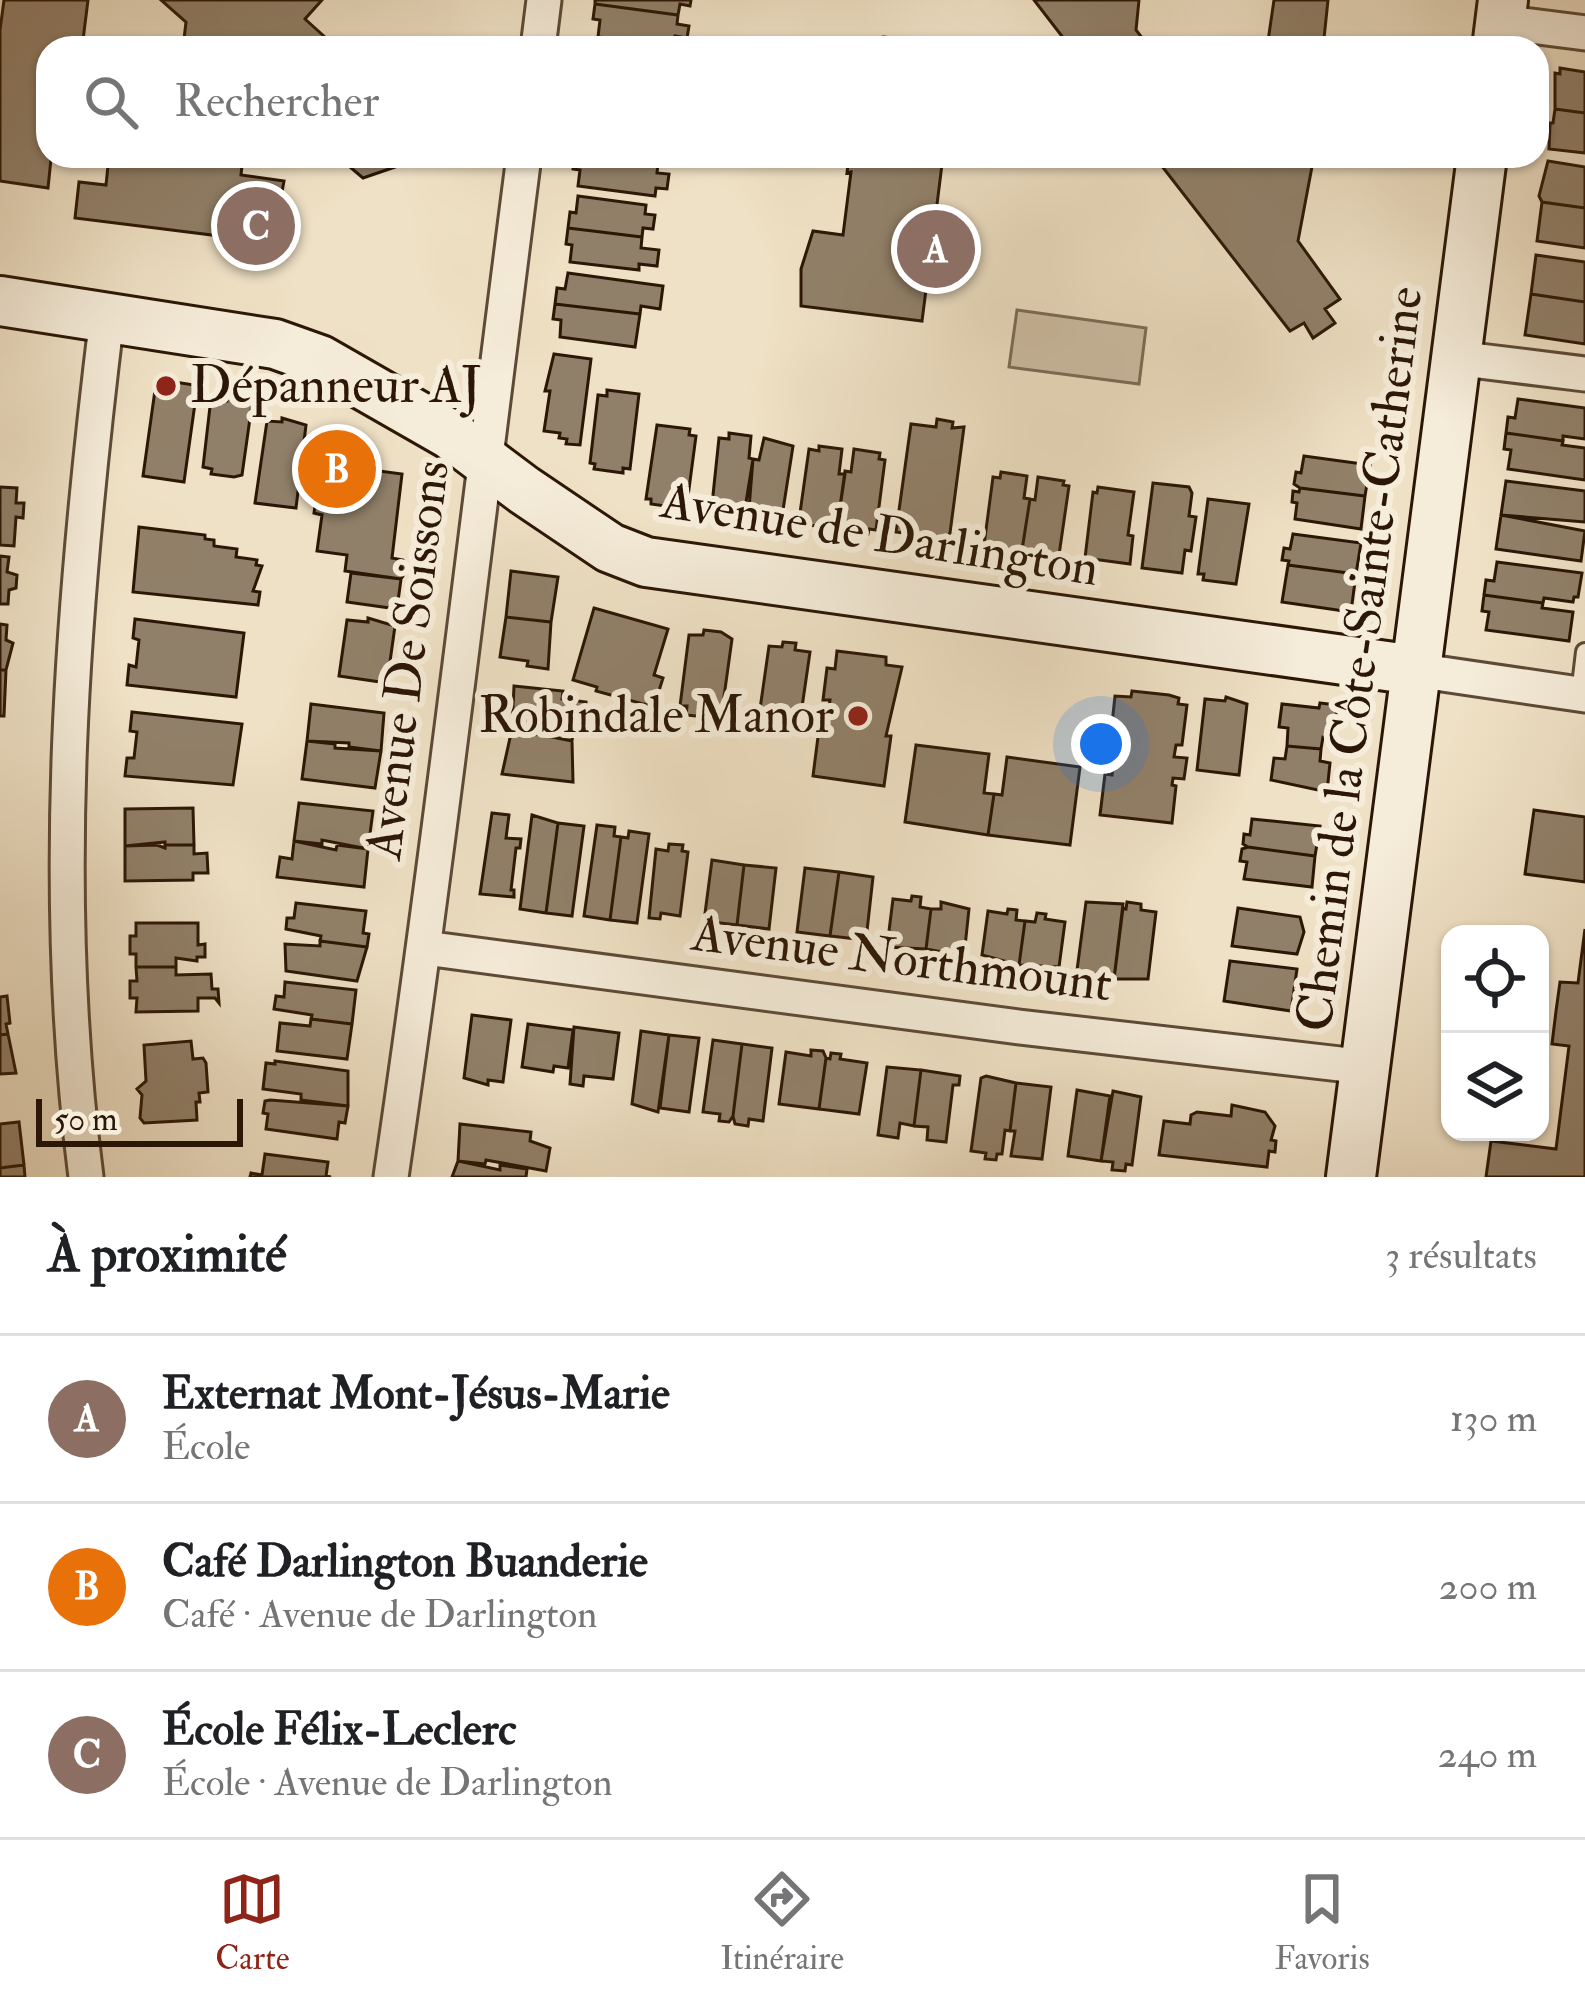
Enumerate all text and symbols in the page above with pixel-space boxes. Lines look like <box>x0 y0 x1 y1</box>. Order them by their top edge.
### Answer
search box <box>36 36 1549 168</box>
icon: search <box>78 69 144 135</box>
text: Rechercher <box>174 74 379 130</box>
pin: C <box>217 181 295 271</box>
pin: A <box>897 204 975 294</box>
street label: Chemin de la Côte-Sainte-Catherine <box>1283 283 1437 1035</box>
place label: Dépanneur AJ <box>190 354 482 418</box>
marker: Dépanneur AJ <box>153 373 179 399</box>
pin: B <box>298 424 376 514</box>
street label: Avenue De Soissons <box>352 457 464 864</box>
street label: Avenue de Darlington <box>656 469 1103 601</box>
place label: Robindale Manor <box>478 684 834 748</box>
marker: Robindale Manor <box>845 703 871 729</box>
your location <box>1071 714 1131 774</box>
street label: Avenue Northmount <box>687 901 1116 1017</box>
map controls <box>1441 925 1549 1141</box>
button: locate <box>1441 925 1549 1033</box>
button: layers <box>1441 1033 1549 1141</box>
scale bar <box>36 1093 243 1146</box>
text: 50 m <box>54 1099 118 1140</box>
text: À proximité <box>48 1223 287 1287</box>
text: 3 résultats <box>1385 1231 1537 1280</box>
text: Externat Mont-Jésus-Marie <box>162 1366 670 1422</box>
text: A <box>75 1394 99 1443</box>
text: 130 m <box>1450 1394 1537 1443</box>
text: École <box>162 1422 250 1471</box>
text: Café Darlington Buanderie <box>162 1534 648 1590</box>
text: B <box>74 1562 100 1611</box>
text: 200 m <box>1439 1562 1537 1611</box>
text: Café · Avenue de Darlington <box>162 1590 597 1639</box>
text: École Félix-Leclerc <box>162 1702 516 1758</box>
text: C <box>73 1730 101 1779</box>
text: 240 m <box>1438 1730 1537 1779</box>
text: École · Avenue de Darlington <box>162 1758 613 1807</box>
tab: Carte <box>215 1866 290 1979</box>
tab: Itinéraire <box>720 1866 844 1979</box>
tab: Favoris <box>1275 1866 1370 1979</box>

